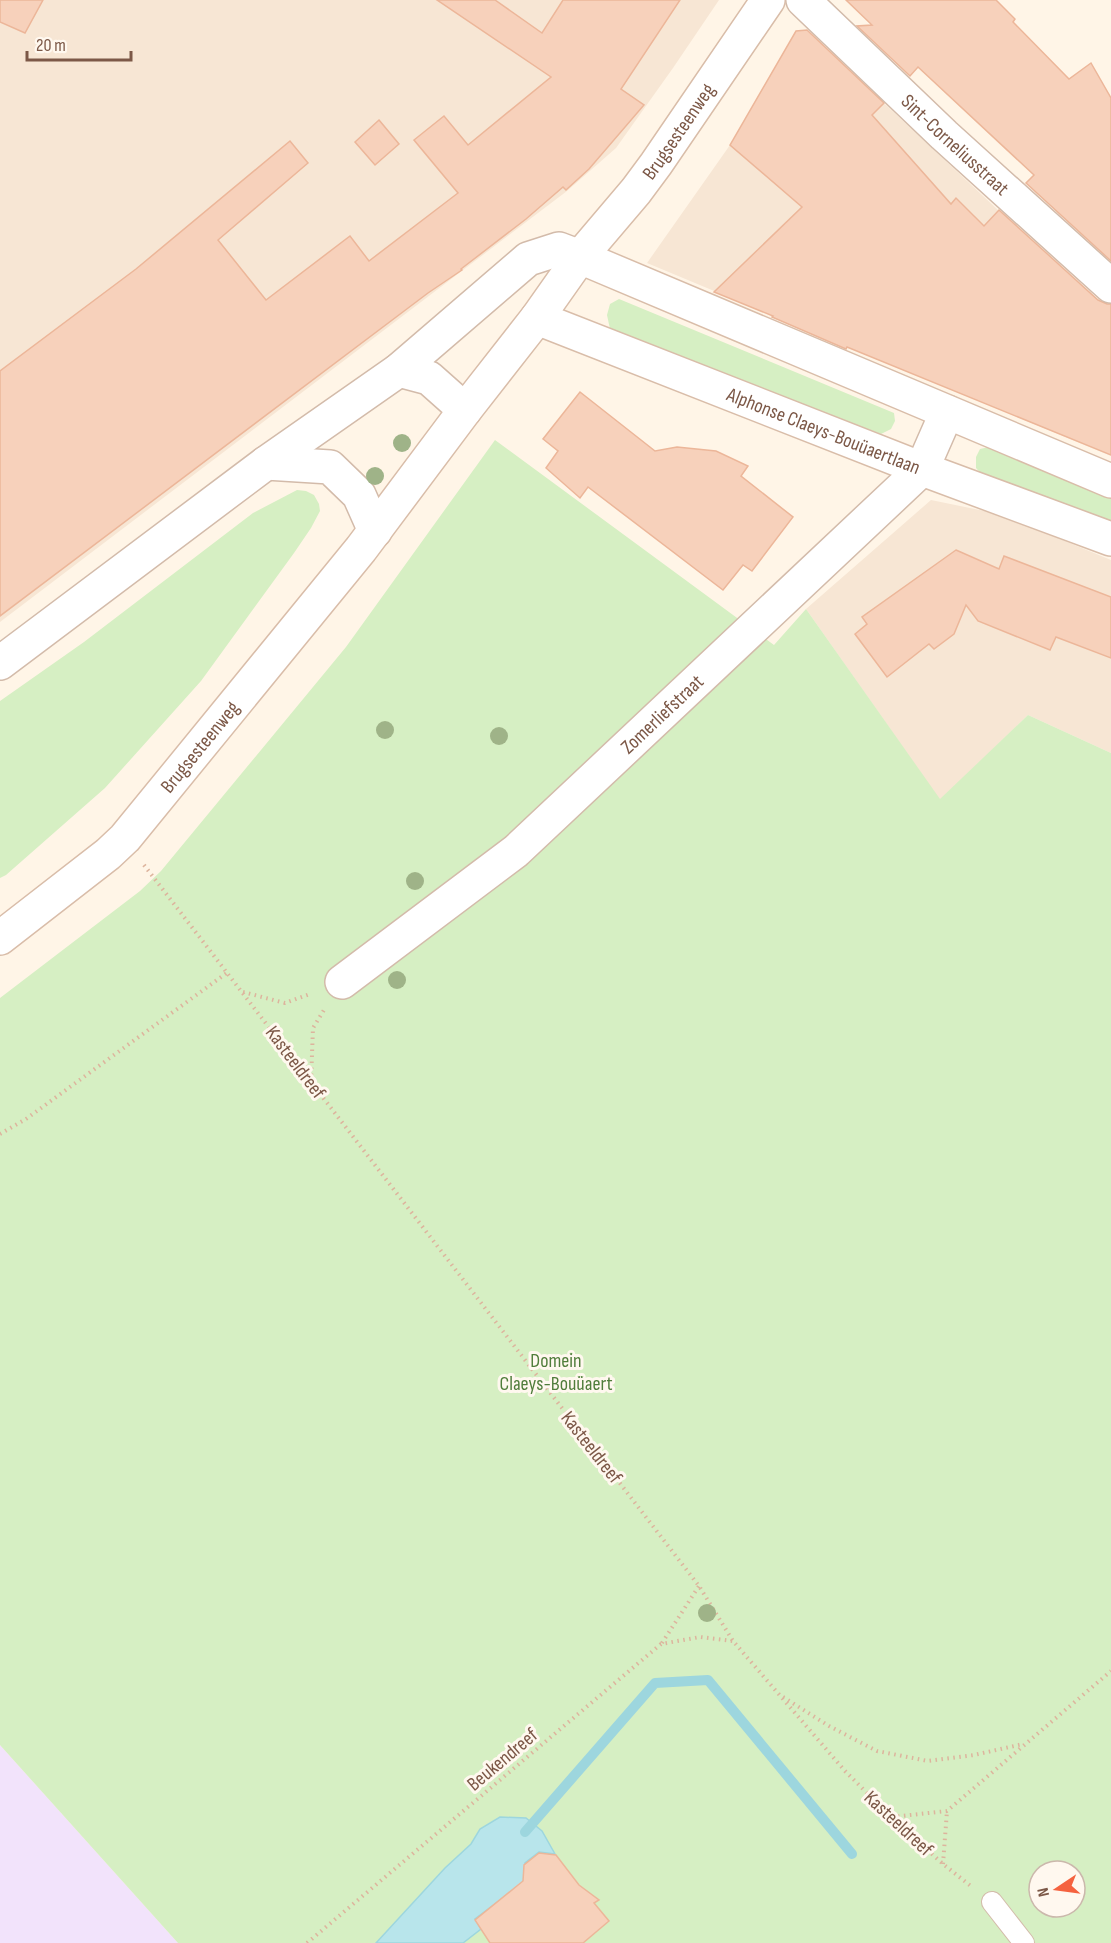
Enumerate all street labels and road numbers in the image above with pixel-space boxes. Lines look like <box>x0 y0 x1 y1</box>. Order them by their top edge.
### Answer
street label: Brugsesteenweg <box>638 79 720 185</box>
street label: Sint-Corneliusstraat <box>896 90 1014 201</box>
street label: Alphonse Claeys-Bouüaertlaan <box>722 382 923 480</box>
street label: Zomerliefstraat <box>616 670 709 759</box>
street label: Brugsesteenweg <box>156 697 245 798</box>
street label: Kasteeldreef <box>260 1021 331 1104</box>
street label: Kasteeldreef <box>556 1407 627 1489</box>
street label: Beukendreef <box>462 1723 543 1796</box>
street label: Kasteeldreef <box>859 1786 938 1862</box>

